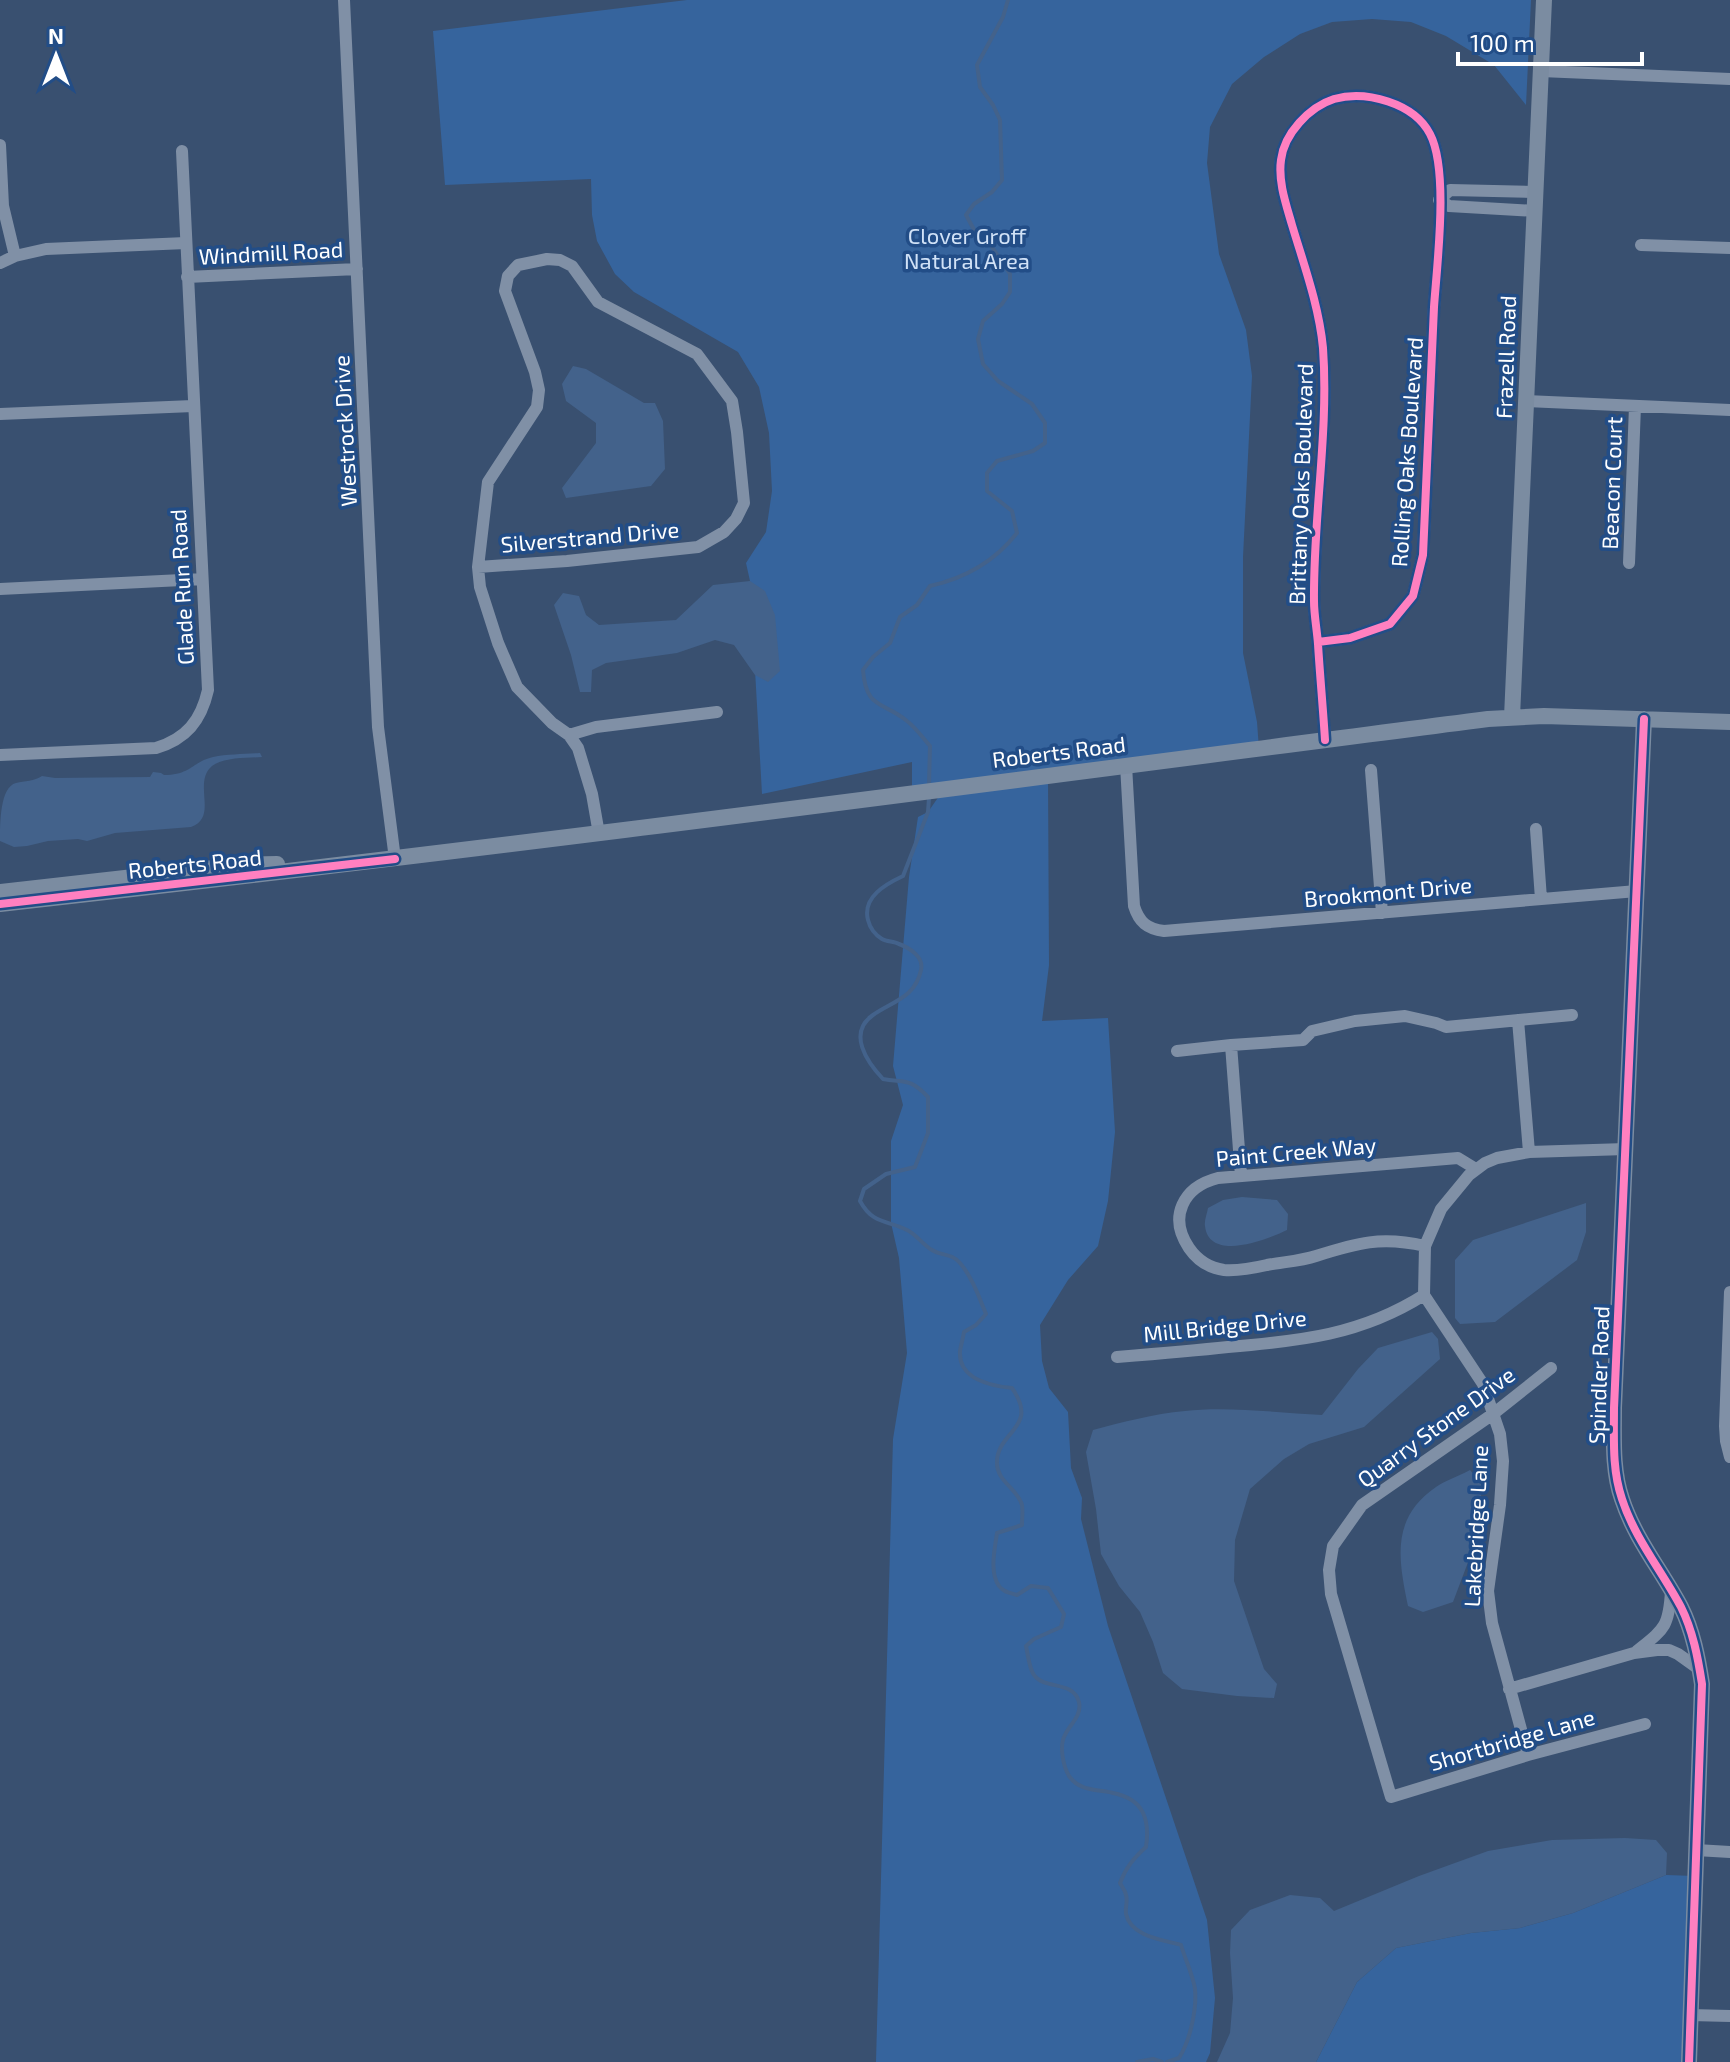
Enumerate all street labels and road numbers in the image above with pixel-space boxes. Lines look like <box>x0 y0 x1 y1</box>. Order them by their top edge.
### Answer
street label: Windmill Road <box>198 235 344 269</box>
street label: Frazell Road <box>1490 295 1520 419</box>
street label: Rolling Oaks Boulevard <box>1385 336 1427 568</box>
street label: Westrock Drive <box>327 355 361 508</box>
street label: Brittany Oaks Boulevard <box>1283 363 1317 605</box>
street label: Beacon Court <box>1596 416 1626 550</box>
street label: Glade Run Road <box>164 508 198 666</box>
street label: Silverstrand Drive <box>500 515 680 557</box>
street label: Roberts Road <box>991 730 1127 772</box>
street label: Roberts Road <box>127 843 263 883</box>
street label: Brookmont Drive <box>1303 871 1473 911</box>
street label: Paint Creek Way <box>1215 1131 1378 1171</box>
street label: Mill Bridge Drive <box>1142 1304 1308 1346</box>
street label: Spindler Road <box>1583 1305 1613 1444</box>
street label: Quarry Stone Drive <box>1352 1360 1520 1493</box>
street label: Lakebridge Lane <box>1458 1444 1492 1608</box>
street label: Shortbridge Lane <box>1426 1703 1598 1775</box>

